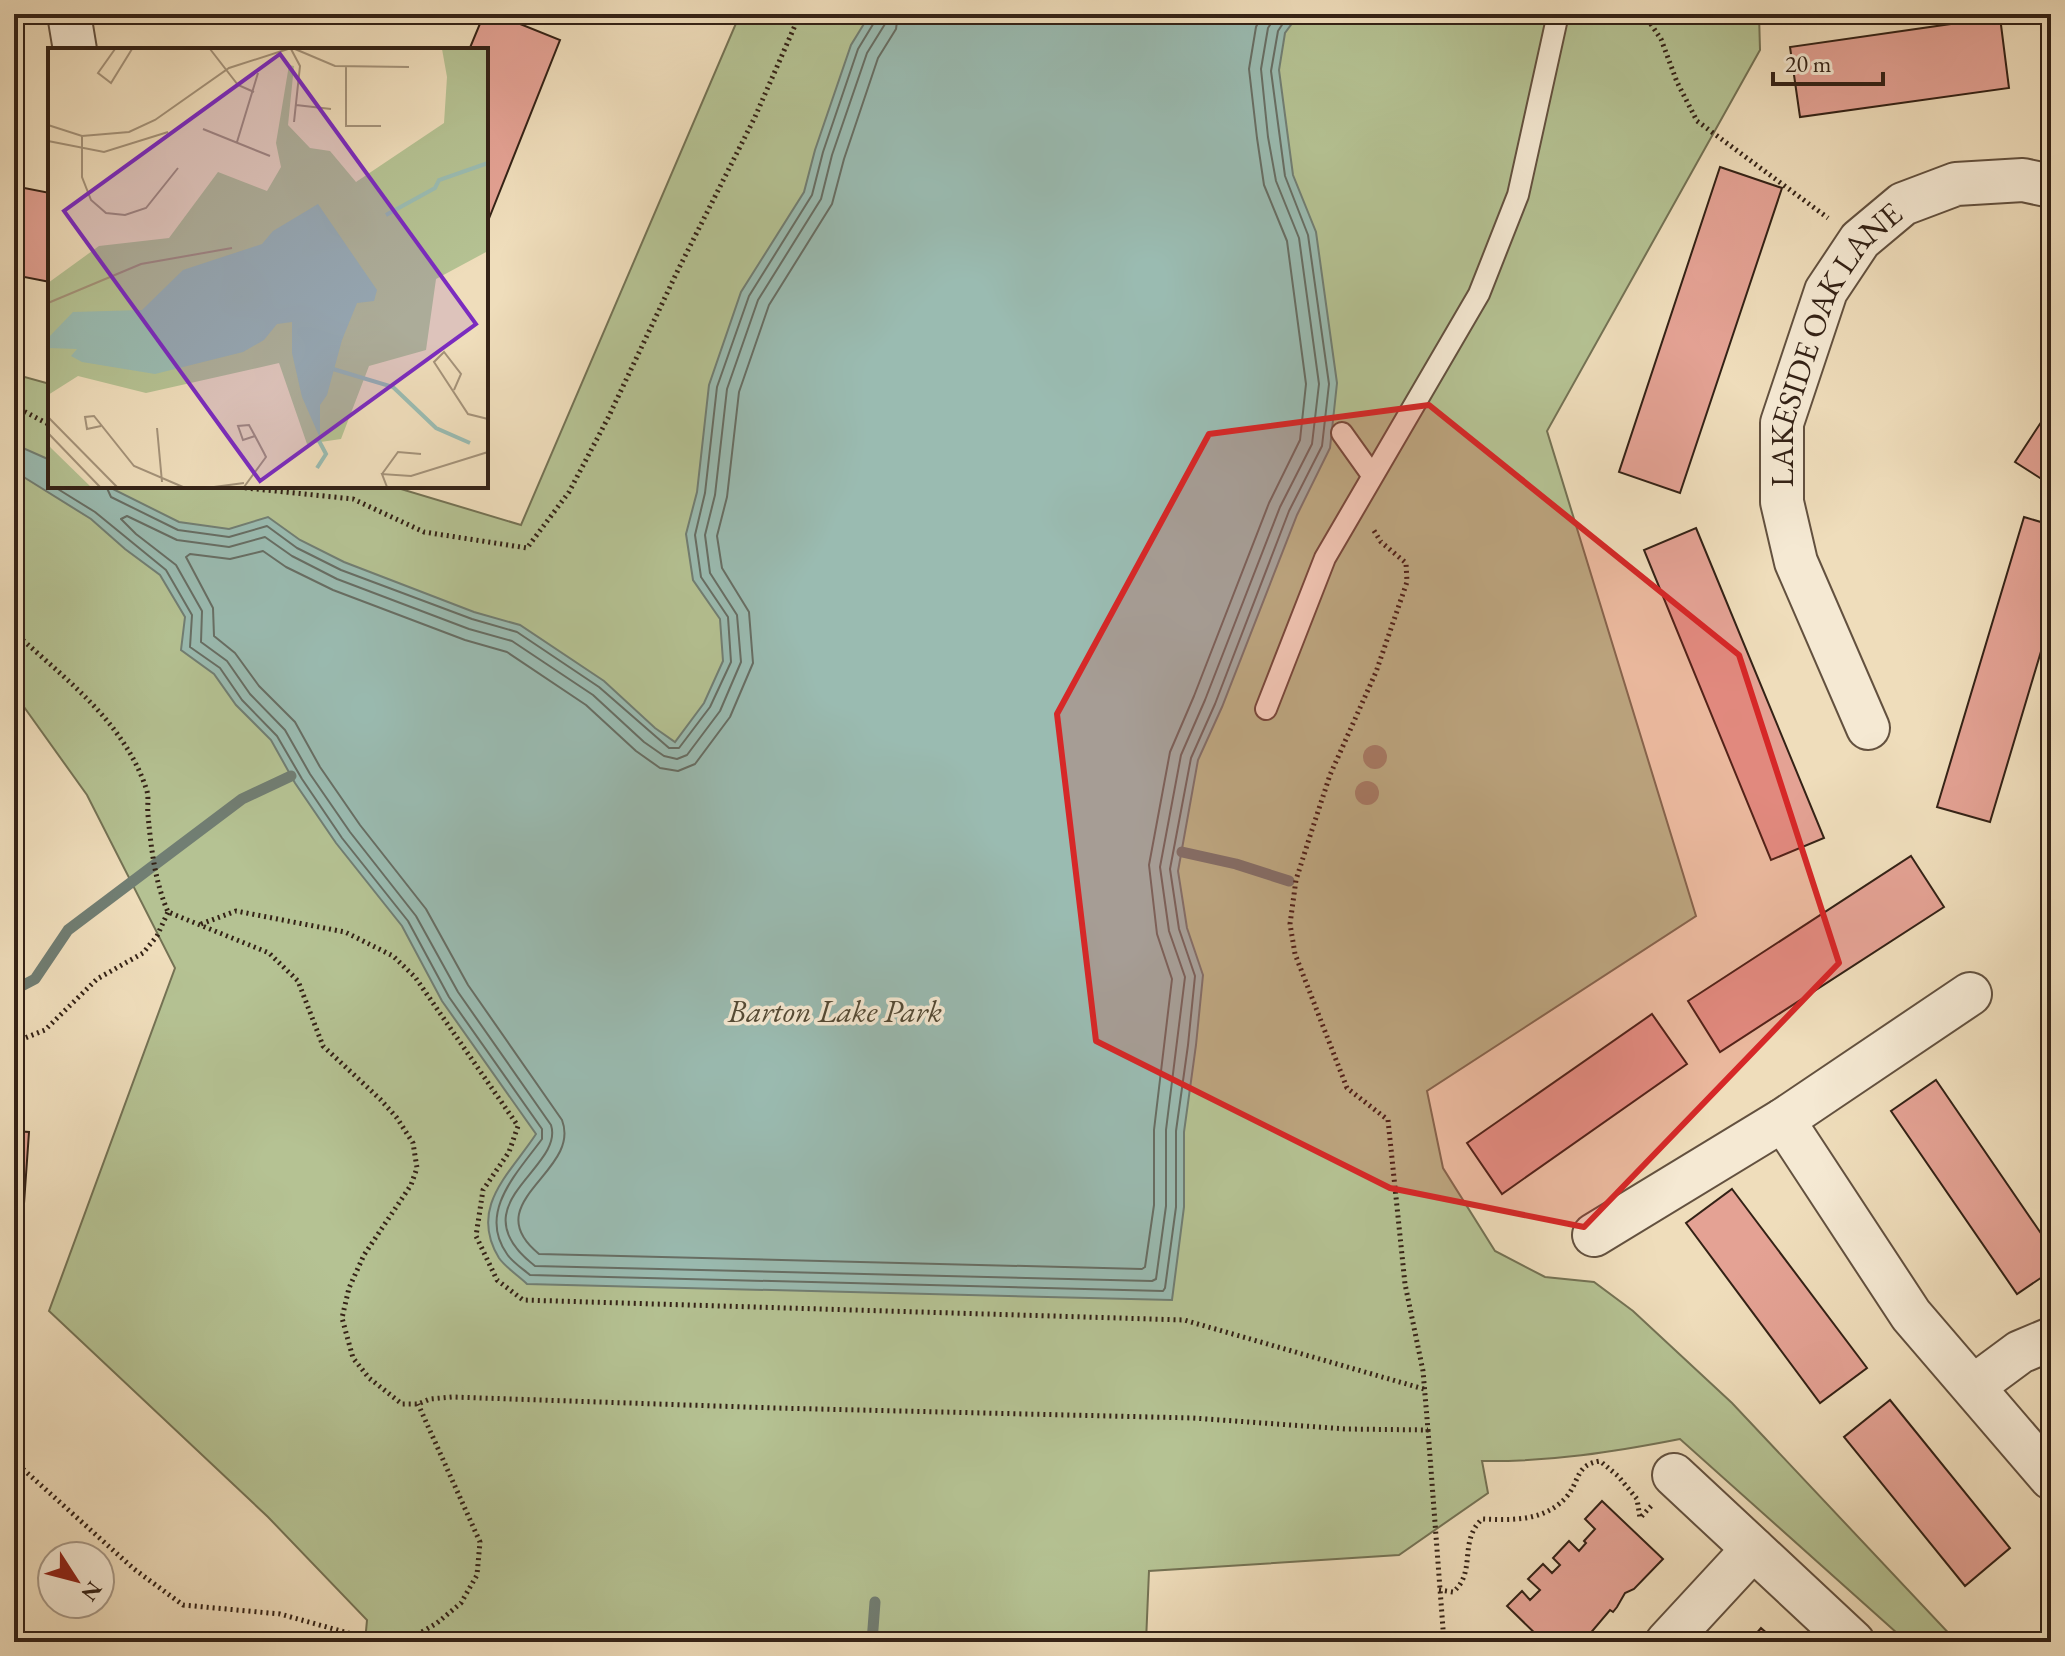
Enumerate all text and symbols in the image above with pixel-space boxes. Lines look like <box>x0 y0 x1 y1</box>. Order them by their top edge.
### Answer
scale bar <box>1773 36 1883 86</box>
inset map <box>48 48 488 488</box>
text: 20 m <box>1785 48 1832 79</box>
street label: LAKESIDE OAK LANE <box>1761 193 1911 487</box>
park label: Barton Lake Park <box>727 990 943 1032</box>
north arrow <box>36 1540 116 1620</box>
text: N <box>75 1576 109 1607</box>

